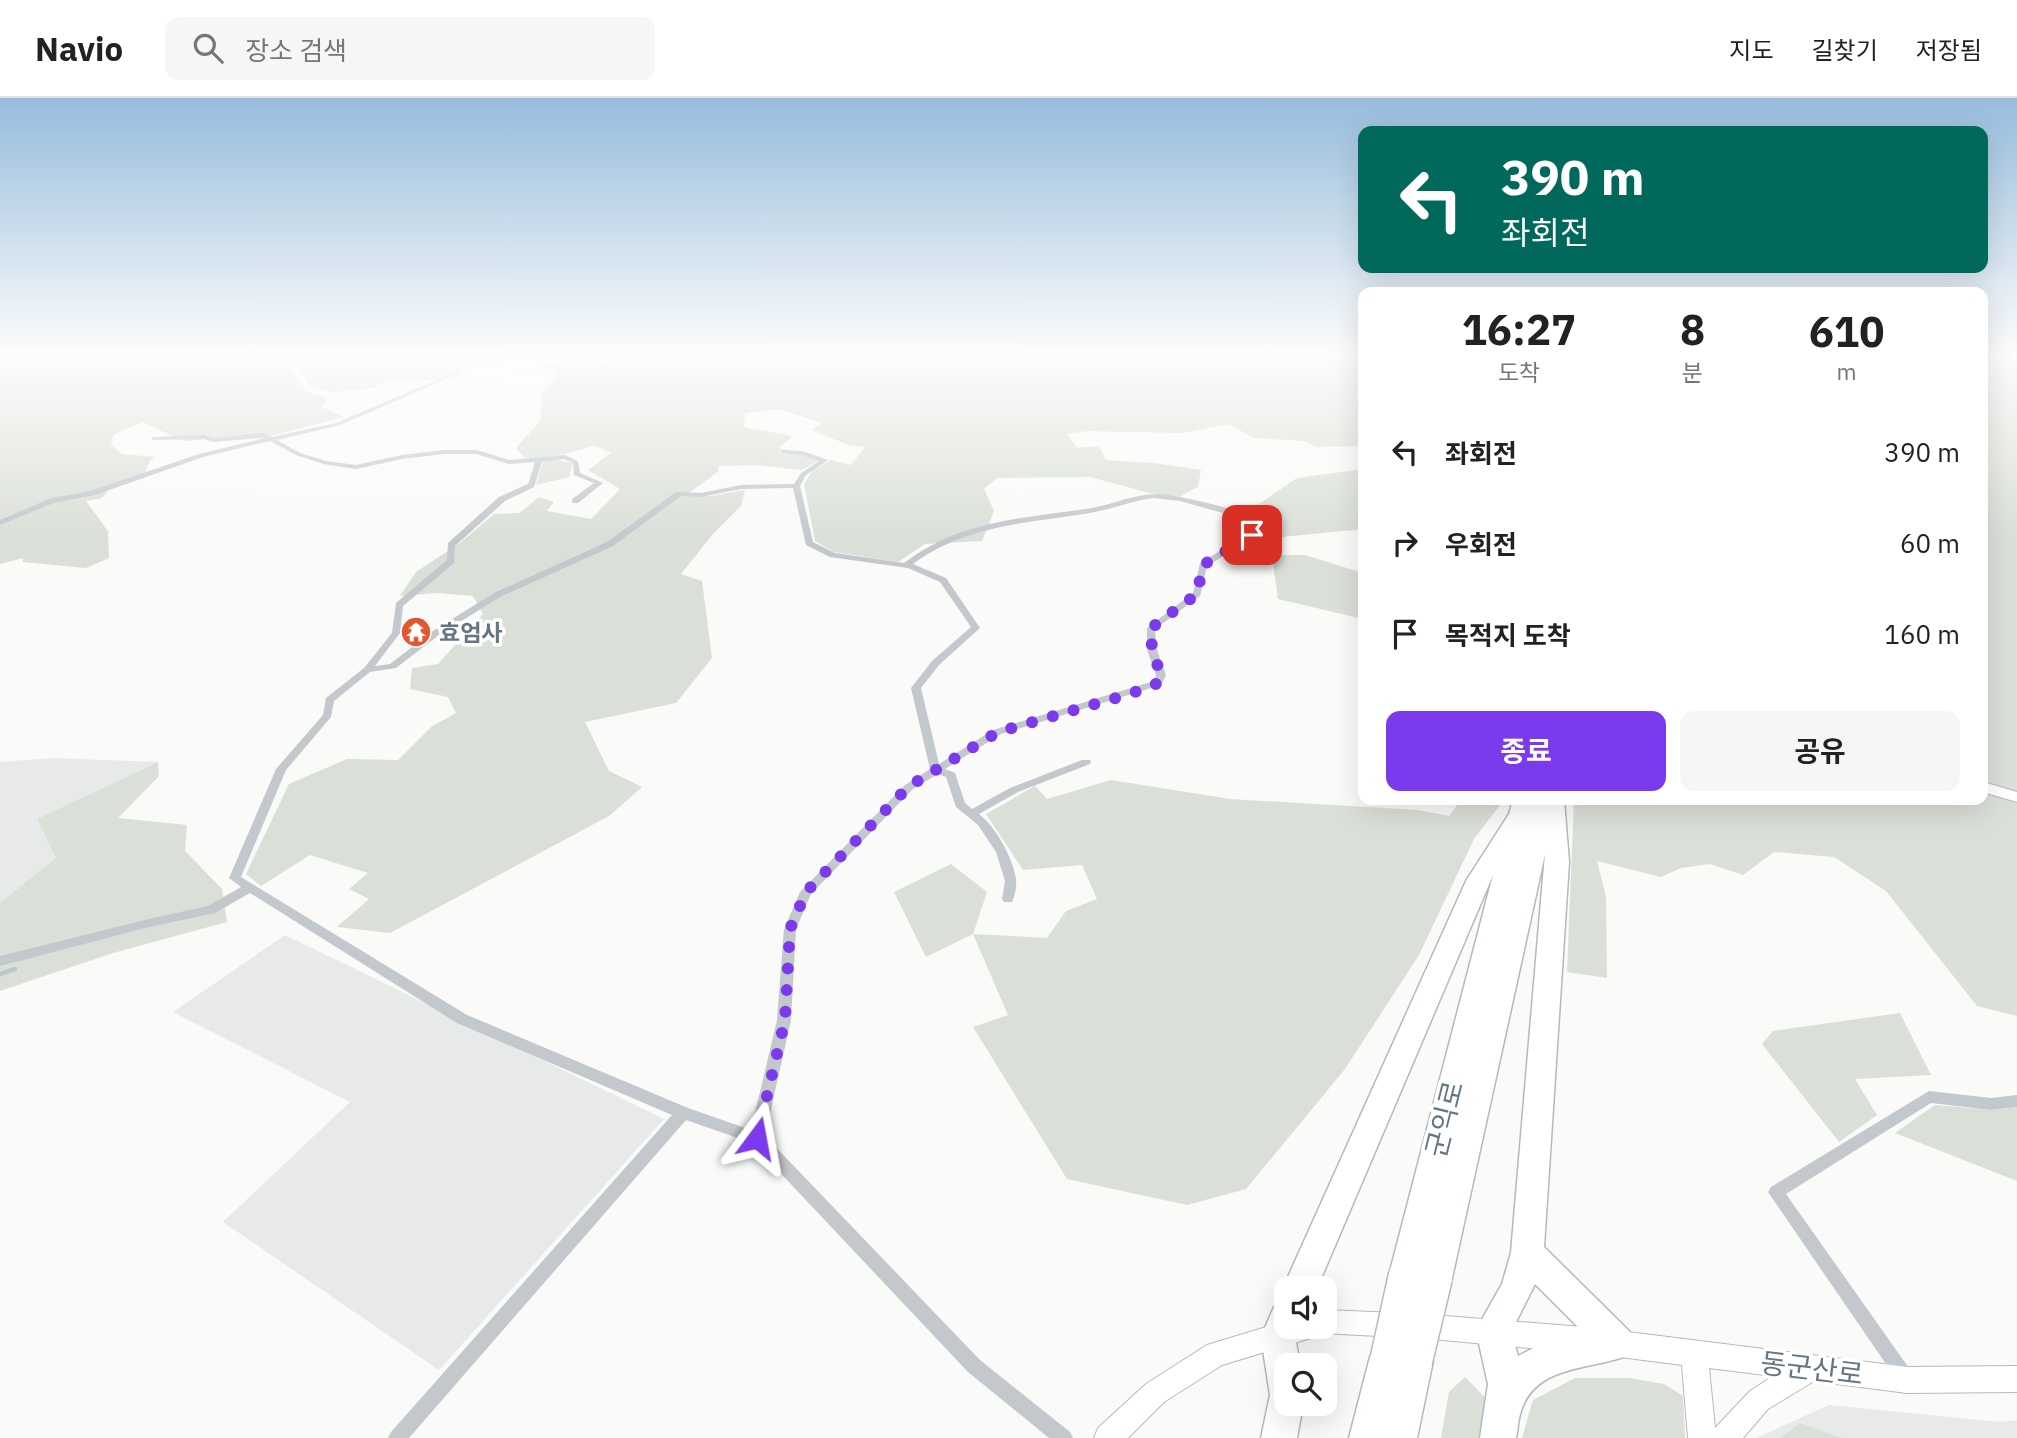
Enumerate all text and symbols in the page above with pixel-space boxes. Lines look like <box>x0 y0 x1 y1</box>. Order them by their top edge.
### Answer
search box <box>165 17 655 80</box>
text: Navio <box>35 27 123 70</box>
icon: search <box>189 29 227 67</box>
text: 장소 검색 <box>245 33 347 67</box>
text: 지도 <box>1729 34 1774 66</box>
text: 길찾기 <box>1812 34 1878 66</box>
text: 저장됨 <box>1916 34 1982 66</box>
text: 390 m <box>1501 145 1645 208</box>
icon: left <box>1386 154 1477 245</box>
text: 좌회전 <box>1501 211 1589 253</box>
text: 16:27 <box>1462 302 1576 357</box>
text: 8 <box>1680 302 1705 357</box>
text: 610 <box>1809 304 1884 359</box>
text: m <box>1837 356 1857 386</box>
text: 도착 <box>1498 357 1540 387</box>
text: 분 <box>1682 357 1703 387</box>
icon: left <box>1386 433 1424 471</box>
text: 390 m <box>1884 435 1960 469</box>
text: 좌회전 <box>1445 436 1517 470</box>
pin <box>1222 505 1282 565</box>
icon: arrive <box>1233 516 1271 554</box>
icon: right <box>1386 524 1424 562</box>
text: 60 m <box>1900 526 1960 560</box>
text: 우회전 <box>1445 527 1517 561</box>
temple icon: 효엄사 <box>399 615 433 649</box>
icon: arrive <box>1386 615 1424 653</box>
place label: 효엄사 <box>439 617 502 647</box>
text: 160 m <box>1884 617 1960 651</box>
text: 목적지 도착 <box>1445 618 1571 652</box>
button: 종료 <box>1386 711 1666 791</box>
button: 공유 <box>1680 711 1960 791</box>
street label: 군익로 <box>1417 1077 1471 1161</box>
position arrow <box>720 1101 794 1175</box>
map controls <box>1274 1276 1337 1416</box>
button: sound <box>1274 1276 1337 1339</box>
street label: 동군산로 <box>1759 1343 1865 1393</box>
button: search <box>1274 1353 1337 1416</box>

